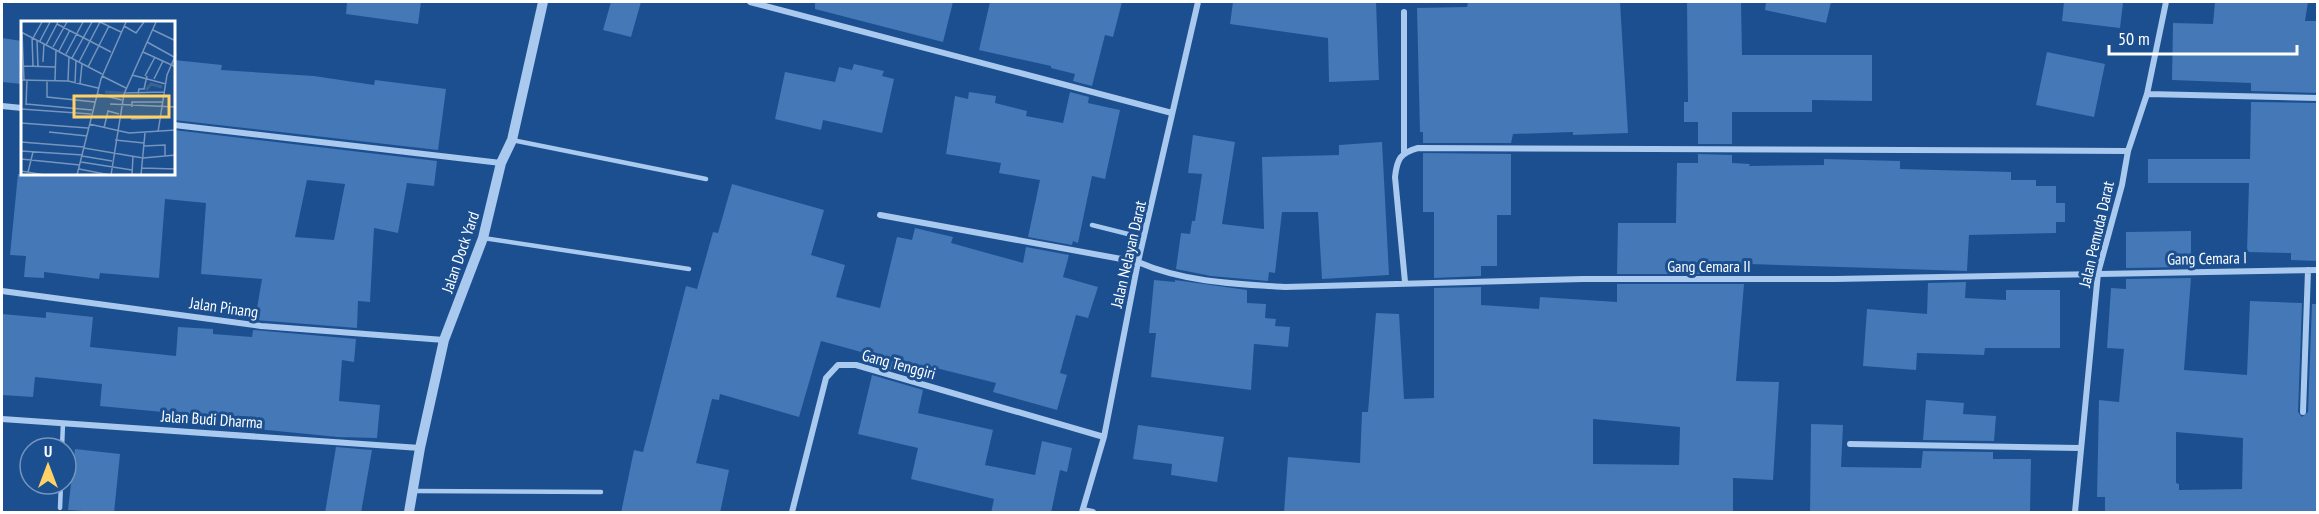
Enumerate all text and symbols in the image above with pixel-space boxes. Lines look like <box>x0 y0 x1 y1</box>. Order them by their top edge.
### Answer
scale bar <box>2109 18 2296 56</box>
inset map <box>21 21 176 176</box>
text: 50 m <box>2118 27 2150 50</box>
street label: Jalan Pemuda Darat <box>2074 178 2118 290</box>
street label: Jalan Nelayan Darat <box>1106 198 1150 310</box>
street label: Jalan Dock Yard <box>436 209 483 296</box>
street label: Gang Cemara I <box>2167 247 2247 269</box>
street label: Gang Cemara II <box>1667 256 1751 276</box>
street label: Jalan Pinang <box>188 292 259 322</box>
street label: Gang Tenggiri <box>860 345 938 383</box>
street label: Jalan Budi Dharma <box>159 405 264 433</box>
north arrow <box>18 436 78 496</box>
text: U <box>44 441 52 461</box>

